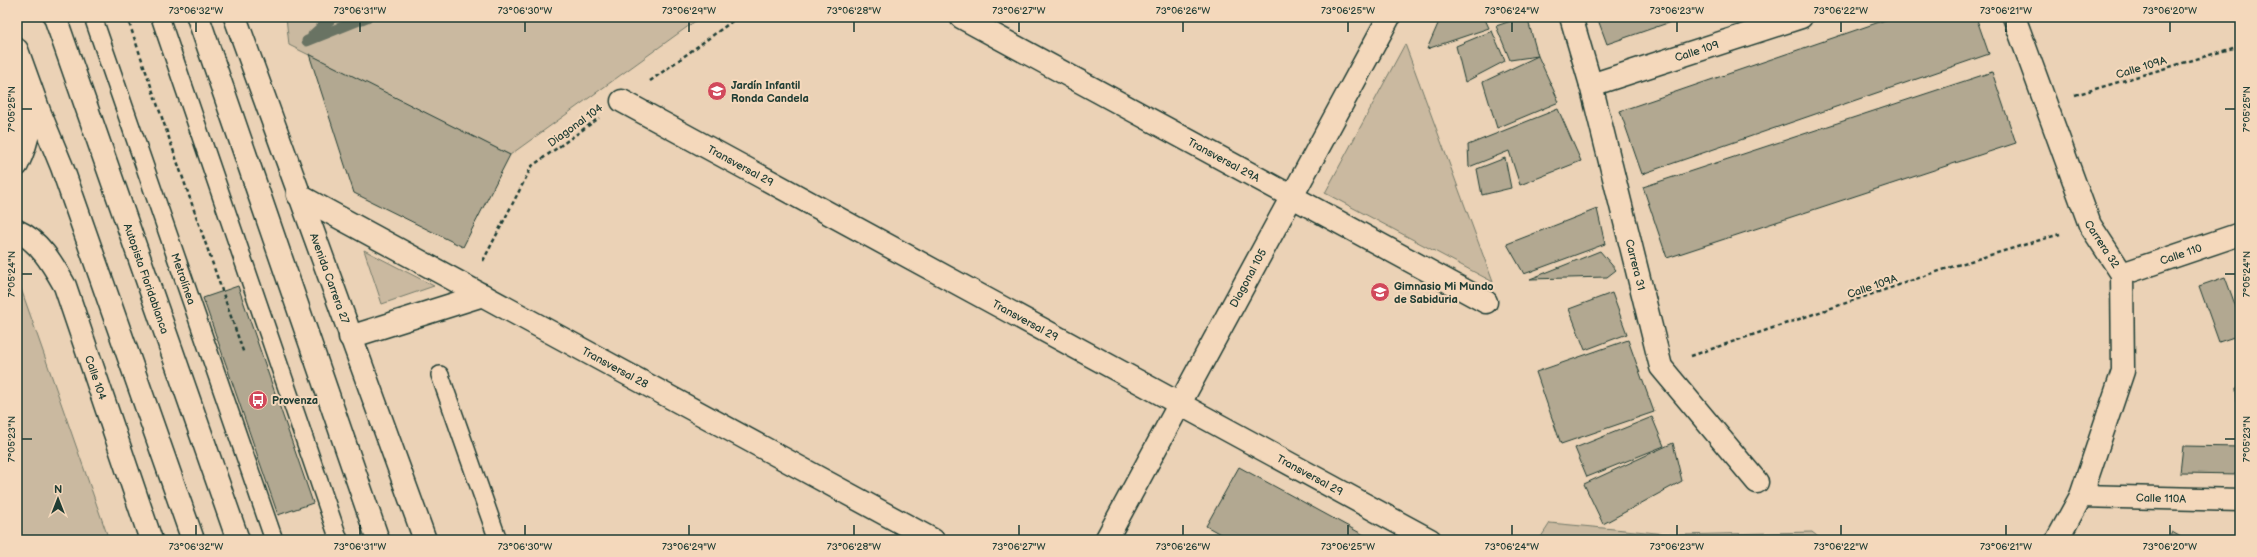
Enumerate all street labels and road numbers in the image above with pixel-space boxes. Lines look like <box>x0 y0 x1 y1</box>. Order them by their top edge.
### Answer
street label: Calle 109 <box>1673 38 1720 64</box>
street label: Calle 109A <box>2114 54 2168 81</box>
street label: Diagonal 104 <box>545 101 606 150</box>
street label: Transversal 29A <box>1185 135 1262 185</box>
street label: Transversal 29 <box>705 143 776 189</box>
street label: Carrera 32 <box>2082 218 2123 271</box>
street label: Autopista Floridablanca <box>121 222 171 336</box>
street label: Avenida Carrera 27 <box>307 231 352 326</box>
street label: Carrera 31 <box>1622 238 1648 292</box>
street label: Calle 110 <box>2158 241 2204 268</box>
street label: Diagonal 105 <box>1227 247 1269 310</box>
street label: Metrolínea <box>168 252 198 306</box>
street label: Calle 109A <box>1845 272 1899 301</box>
street label: Transversal 29 <box>990 297 1060 344</box>
street label: Transversal 28 <box>580 345 650 391</box>
street label: Calle 104 <box>82 354 109 402</box>
street label: Transversal 29 <box>1274 452 1345 498</box>
street label: Calle 110A <box>2136 491 2186 506</box>

